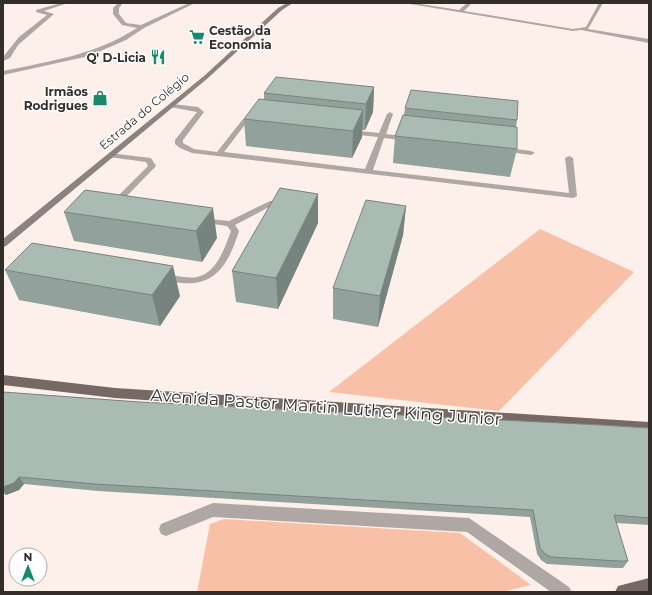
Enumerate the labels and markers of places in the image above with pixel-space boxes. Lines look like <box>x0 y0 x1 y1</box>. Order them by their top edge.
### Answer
place label: Cestão da Economia <box>209 23 272 52</box>
supermarket icon: Cestão da Economia <box>188 28 206 46</box>
restaurant icon: Q' D-Licia <box>149 48 167 66</box>
place label: Q' D-Licia <box>86 50 146 65</box>
place label: Irmãos Rodrigues <box>24 84 89 113</box>
shop icon: Irmãos Rodrigues <box>91 89 109 107</box>

